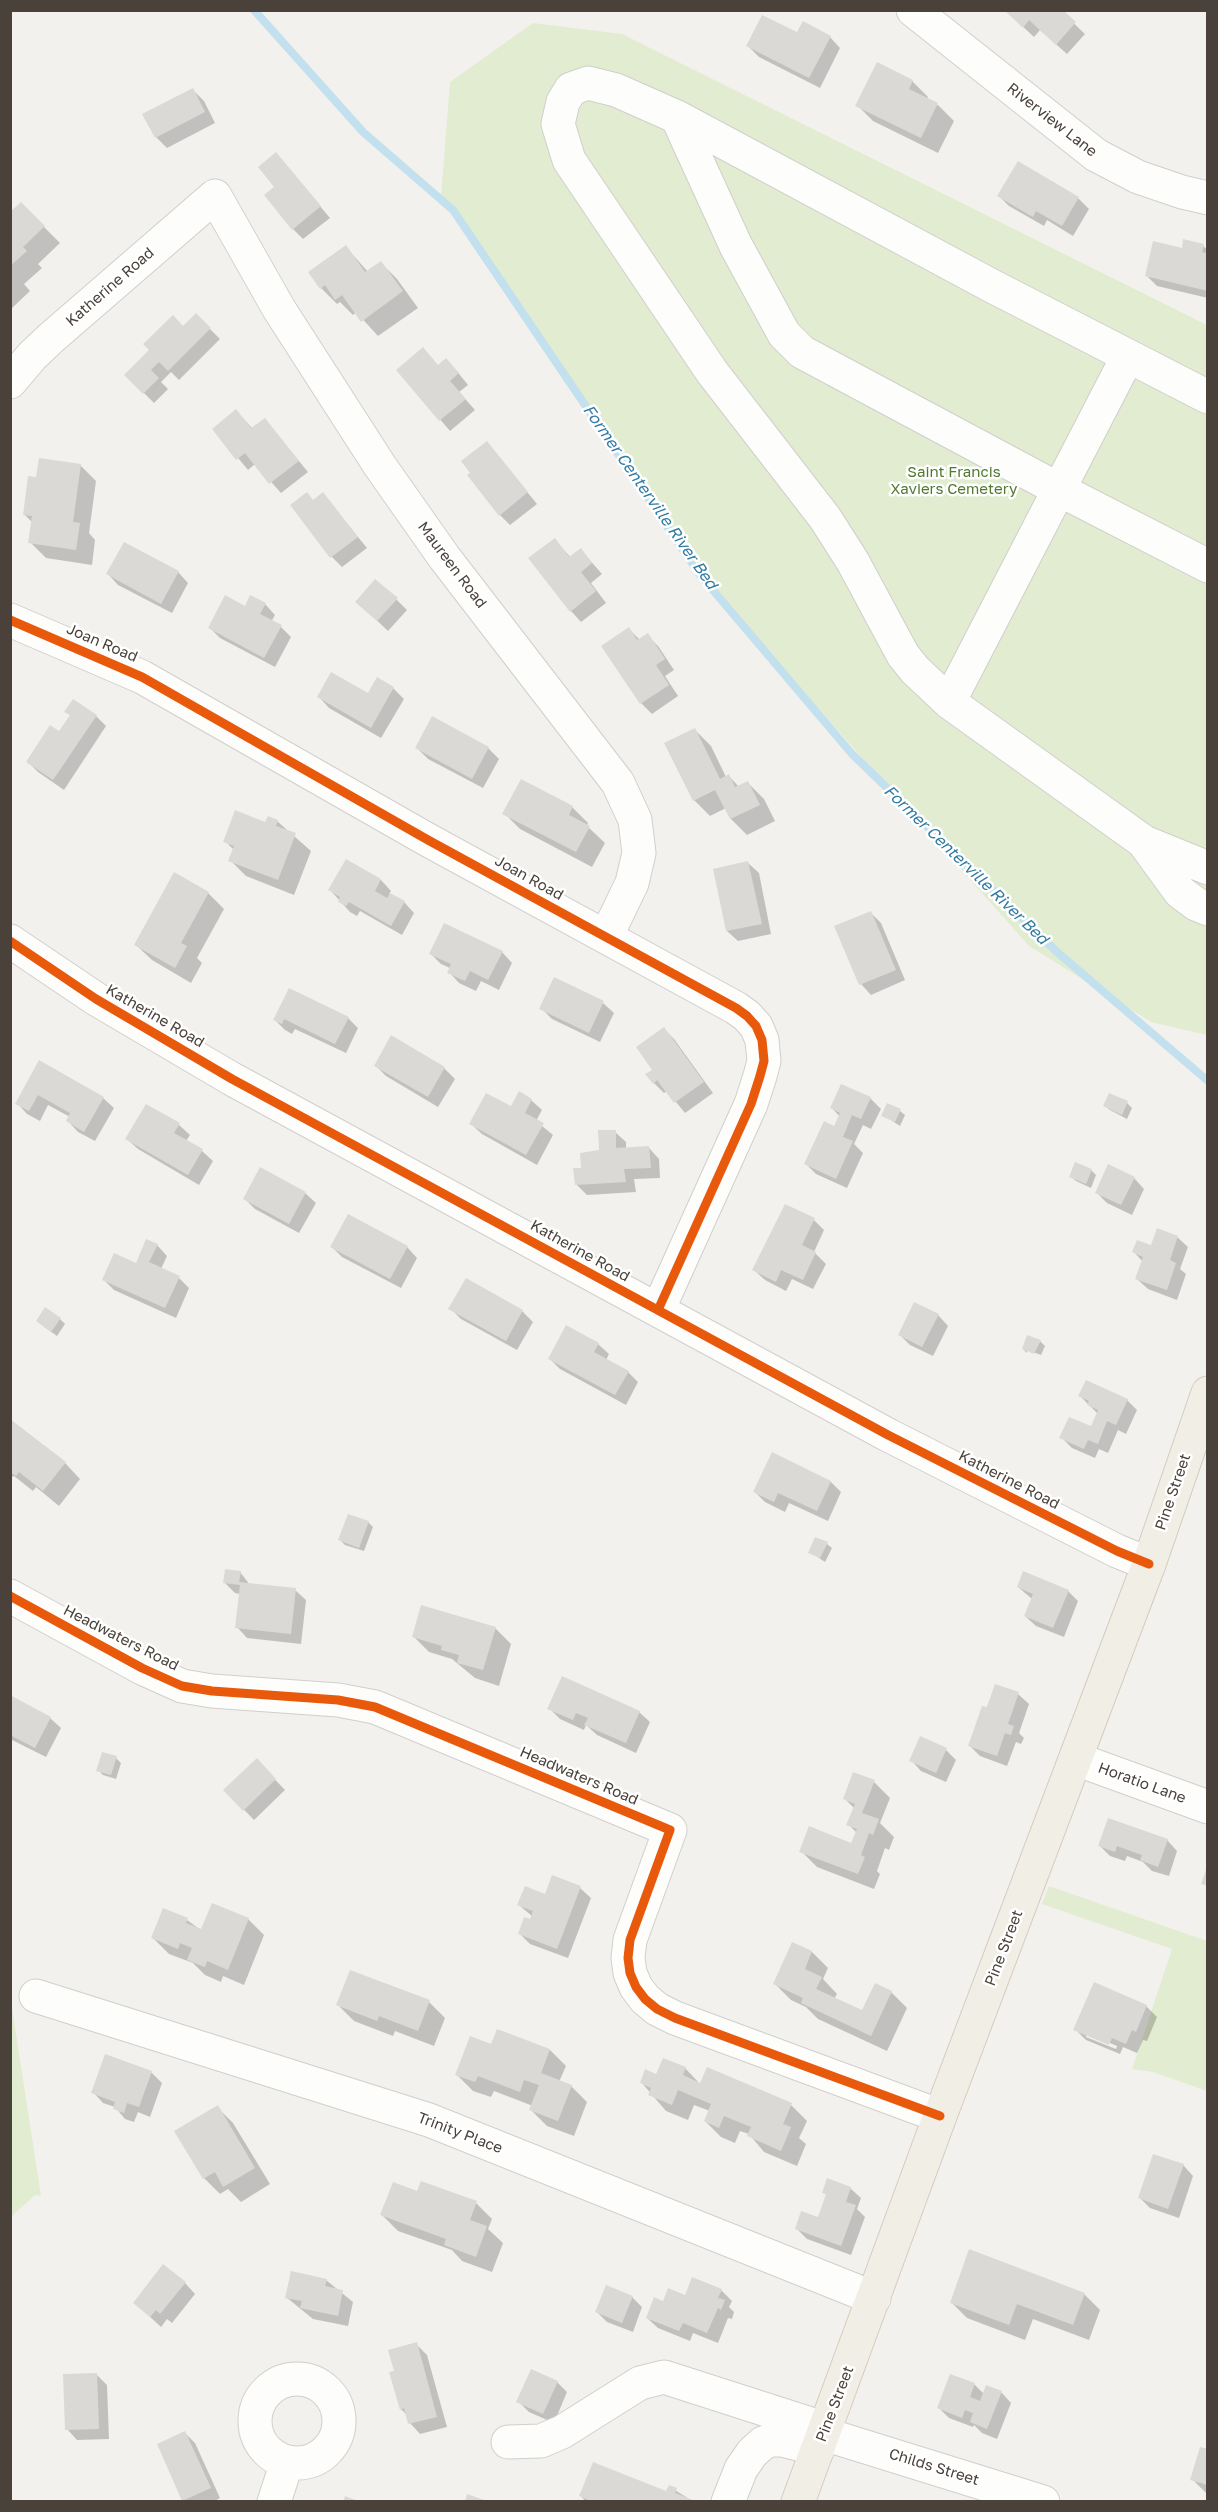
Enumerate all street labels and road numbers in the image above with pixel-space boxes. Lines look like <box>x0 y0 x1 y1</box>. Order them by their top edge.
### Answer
street label: Riverview Lane <box>1003 79 1101 161</box>
street label: Katherine Road <box>62 244 158 330</box>
street label: Maureen Road <box>414 518 490 612</box>
street label: Joan Road <box>64 620 140 666</box>
street label: Joan Road <box>492 852 566 904</box>
street label: Katherine Road <box>103 981 207 1051</box>
street label: Katherine Road <box>527 1216 633 1286</box>
street label: Katherine Road <box>956 1447 1062 1513</box>
street label: Pine Street <box>1151 1451 1195 1533</box>
street label: Headwaters Road <box>60 1601 182 1675</box>
street label: Headwaters Road <box>517 1743 641 1809</box>
street label: Horatio Lane <box>1096 1759 1188 1807</box>
street label: Pine Street <box>981 1907 1027 1989</box>
street label: Trinity Place <box>415 2109 505 2157</box>
street label: Pine Street <box>812 2363 858 2445</box>
street label: Childs Street <box>887 2445 981 2489</box>

